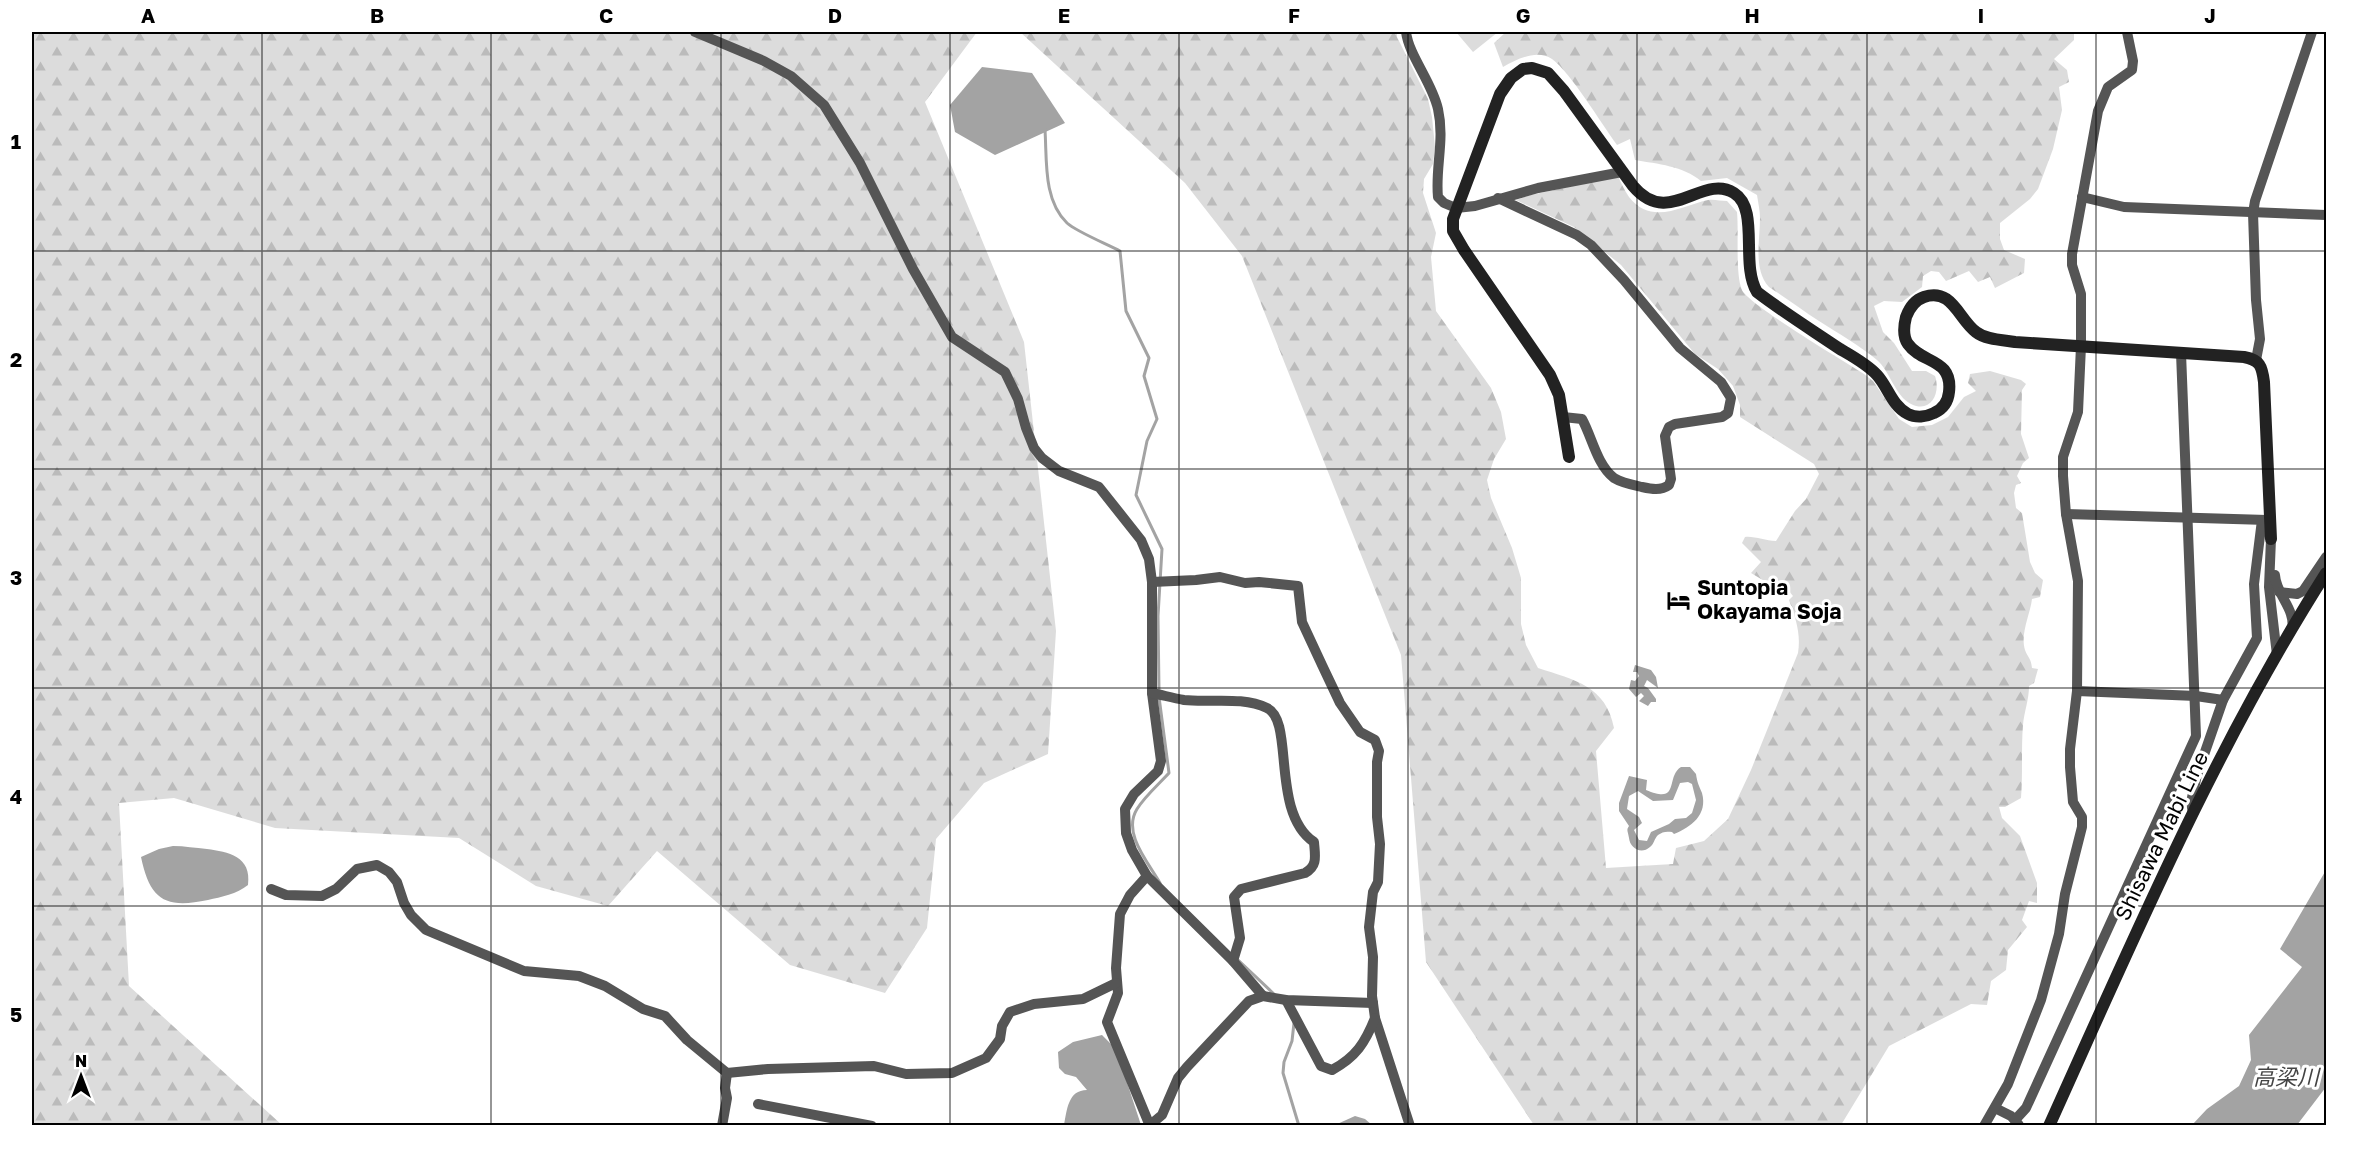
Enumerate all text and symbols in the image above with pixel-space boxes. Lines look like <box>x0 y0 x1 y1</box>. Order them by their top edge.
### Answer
text: A <box>141 3 155 27</box>
text: B <box>370 3 384 27</box>
text: C <box>599 3 613 27</box>
text: D <box>828 3 842 27</box>
text: E <box>1058 3 1070 27</box>
text: F <box>1288 3 1300 27</box>
text: G <box>1516 3 1530 27</box>
text: H <box>1744 3 1760 27</box>
text: I <box>1978 3 1984 27</box>
text: J <box>2204 3 2216 27</box>
text: 1 <box>11 129 21 153</box>
text: 2 <box>10 347 22 371</box>
text: 3 <box>10 565 22 589</box>
place label: Suntopia Okayama Soja <box>1697 574 1841 624</box>
hotel icon: Suntopia Okayama Soja <box>1666 587 1692 613</box>
street label: Shisawa Mabi Line <box>2109 747 2213 924</box>
text: 4 <box>10 784 22 808</box>
text: 5 <box>10 1002 22 1026</box>
north arrow <box>51 1046 111 1106</box>
text: N <box>75 1051 87 1071</box>
water label: 高梁川 <box>2253 1063 2321 1090</box>

